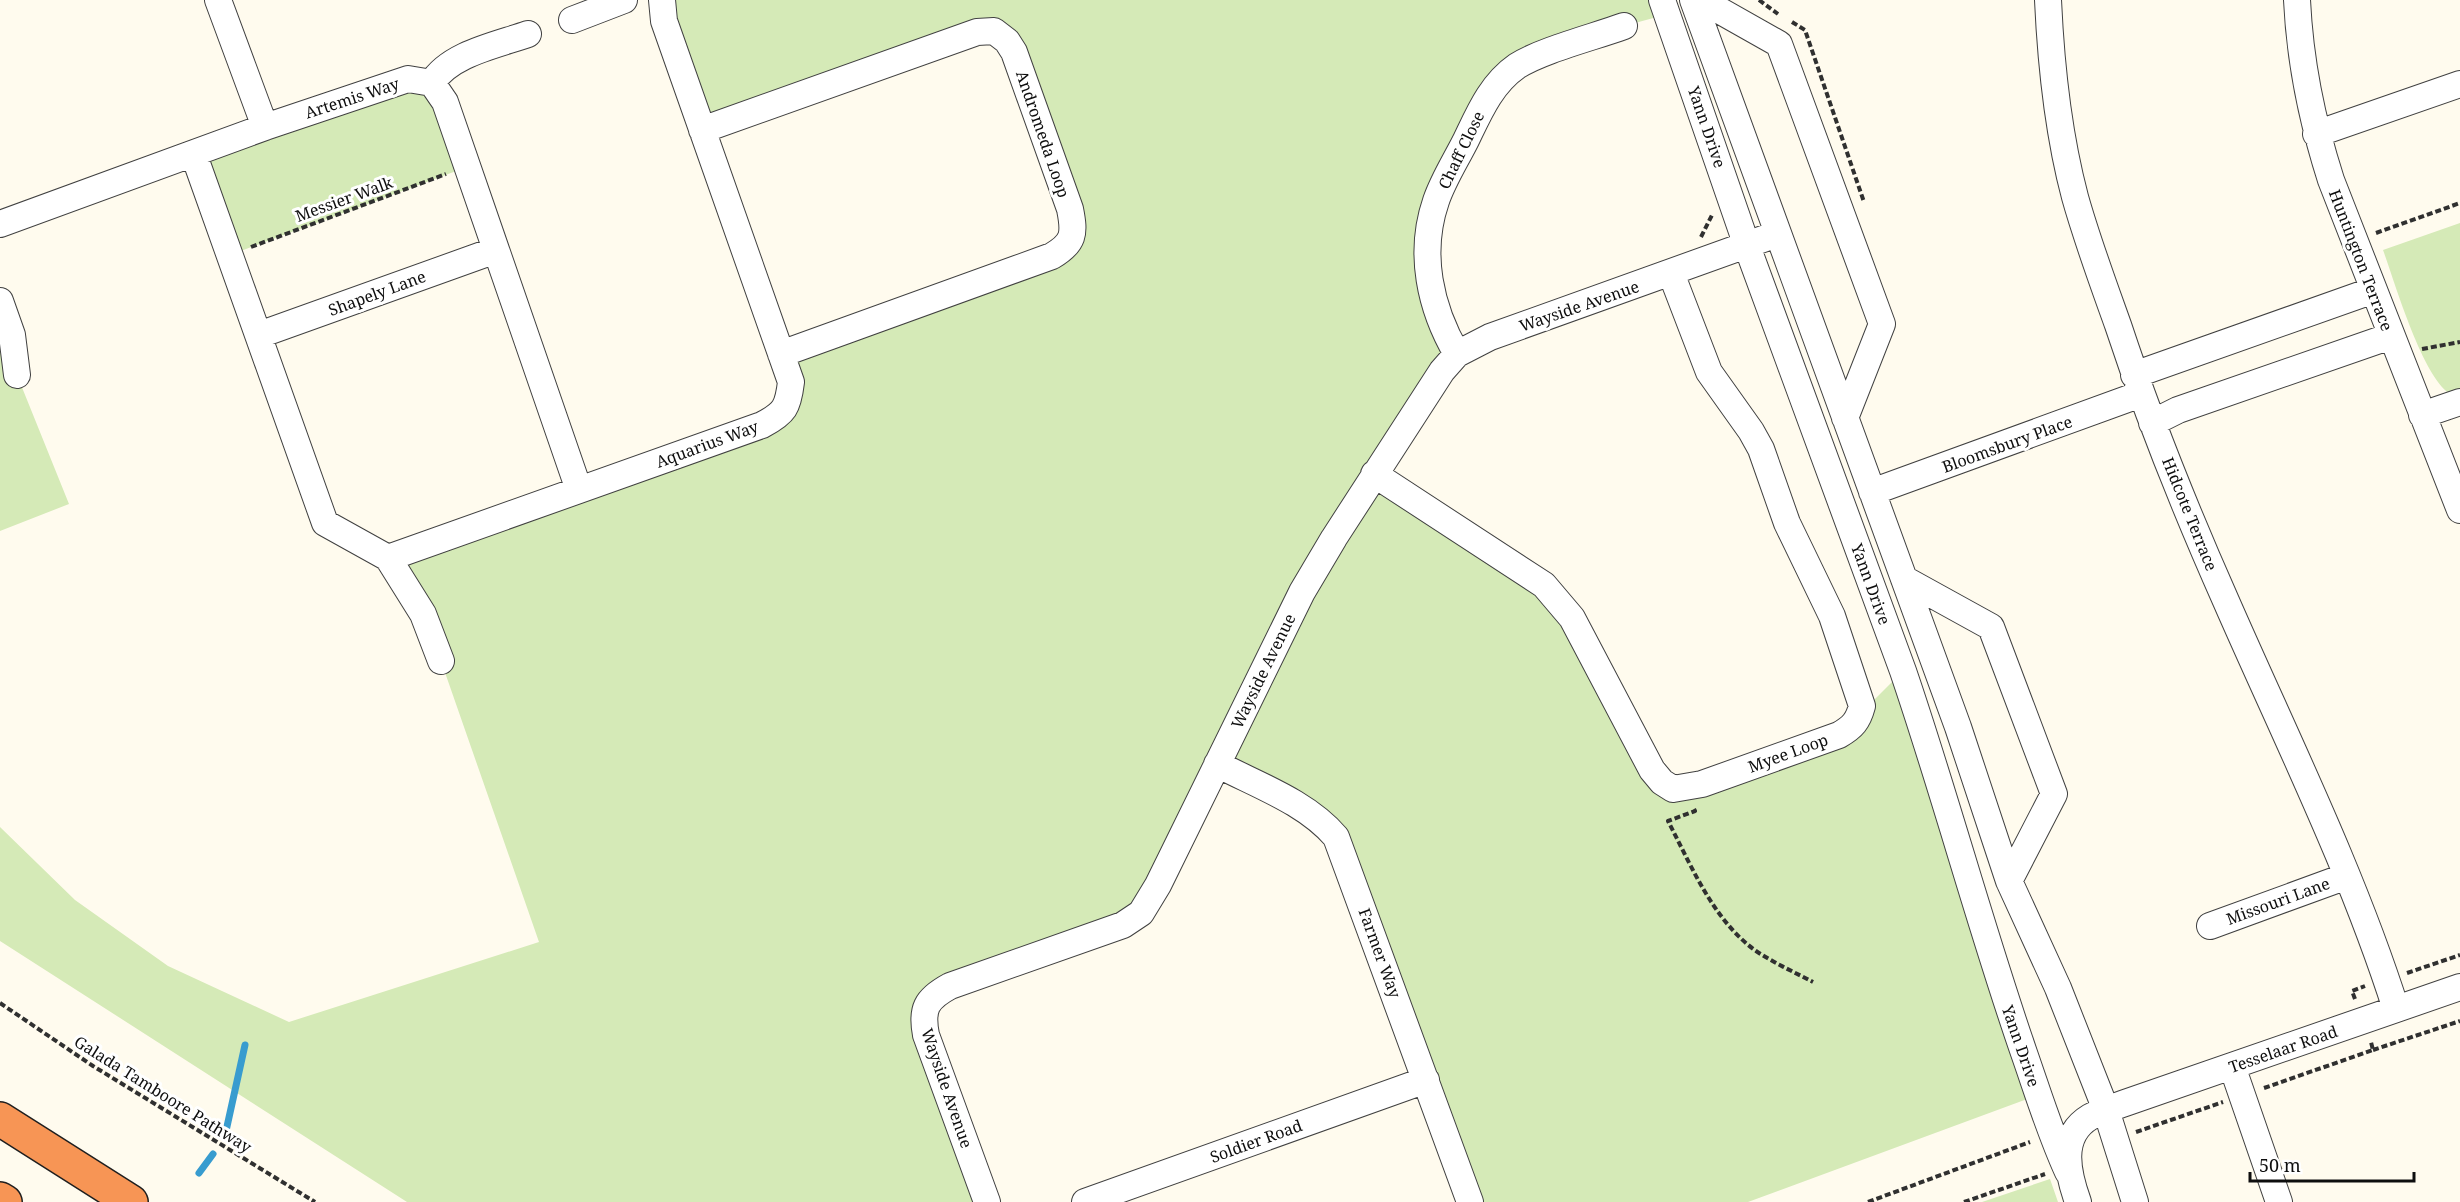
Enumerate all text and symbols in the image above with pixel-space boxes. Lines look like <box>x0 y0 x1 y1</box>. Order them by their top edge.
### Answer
street label: Andromeda Loop <box>1011 67 1075 201</box>
street label: Artemis Way <box>302 72 403 124</box>
street label: Yann Drive <box>1682 82 1731 171</box>
street label: Chaff Close <box>1433 107 1489 193</box>
street label: Messier Walk <box>292 171 396 227</box>
street label: Huntington Terrace <box>2324 186 2398 334</box>
street label: Shapely Lane <box>325 265 429 321</box>
street label: Wayside Avenue <box>1516 275 1642 337</box>
street label: Bloomsbury Place <box>1939 410 2075 478</box>
street label: Aquarius Way <box>653 415 762 473</box>
street label: Hidcote Terrace <box>2157 454 2223 574</box>
street label: Yann Drive <box>1846 539 1896 628</box>
street label: Wayside Avenue <box>1226 610 1300 732</box>
street label: Myee Loop <box>1745 728 1831 778</box>
street label: Missouri Lane <box>2223 872 2333 930</box>
street label: Farmer Way <box>1354 905 1407 1002</box>
street label: Yann Drive <box>1996 1001 2045 1090</box>
street label: Tesselaar Road <box>2226 1020 2341 1078</box>
street label: Wayside Avenue <box>916 1025 978 1151</box>
street label: Galada Tamboore Pathway <box>70 1030 257 1158</box>
street label: Soldier Road <box>1207 1114 1305 1168</box>
scale bar <box>2250 1145 2414 1183</box>
text: 50 m <box>2259 1153 2301 1177</box>

